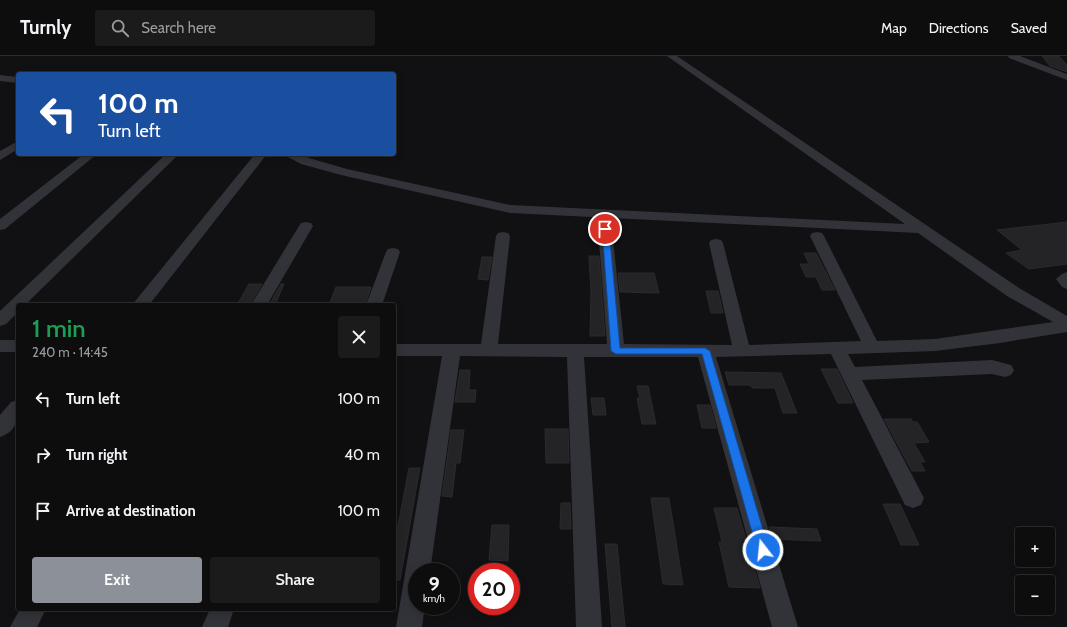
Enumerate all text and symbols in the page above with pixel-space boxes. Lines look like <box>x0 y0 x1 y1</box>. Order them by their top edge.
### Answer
search box <box>95 10 375 46</box>
text: Turnly <box>20 16 71 39</box>
icon: search <box>109 17 131 39</box>
text: Search here <box>141 19 216 37</box>
text: Map <box>881 19 907 37</box>
text: Directions <box>929 19 989 37</box>
text: Saved <box>1011 19 1047 37</box>
text: 100 m <box>98 86 179 120</box>
icon: left <box>32 88 84 140</box>
text: Turn left <box>98 120 161 142</box>
pin <box>588 212 622 246</box>
icon: arrive <box>594 218 616 240</box>
text: 1 min <box>32 314 86 343</box>
button: close <box>338 316 380 358</box>
text: 240 m · 14:45 <box>32 344 108 360</box>
icon: left <box>32 388 54 410</box>
text: Turn left <box>66 390 120 408</box>
text: 100 m <box>338 390 380 408</box>
icon: right <box>32 444 54 466</box>
text: Turn right <box>66 446 127 464</box>
text: 40 m <box>344 446 380 464</box>
icon: arrive <box>32 500 54 522</box>
text: Arrive at destination <box>66 502 196 520</box>
text: 100 m <box>338 502 380 520</box>
map controls <box>1015 527 1055 615</box>
button: + <box>1015 527 1055 567</box>
position arrow <box>742 529 784 571</box>
button: Exit <box>32 557 202 603</box>
button: Share <box>210 557 380 603</box>
speed limit sign: 20 <box>468 563 520 615</box>
text: 9 <box>428 572 440 596</box>
button: − <box>1015 575 1055 615</box>
text: km/h <box>423 592 445 605</box>

